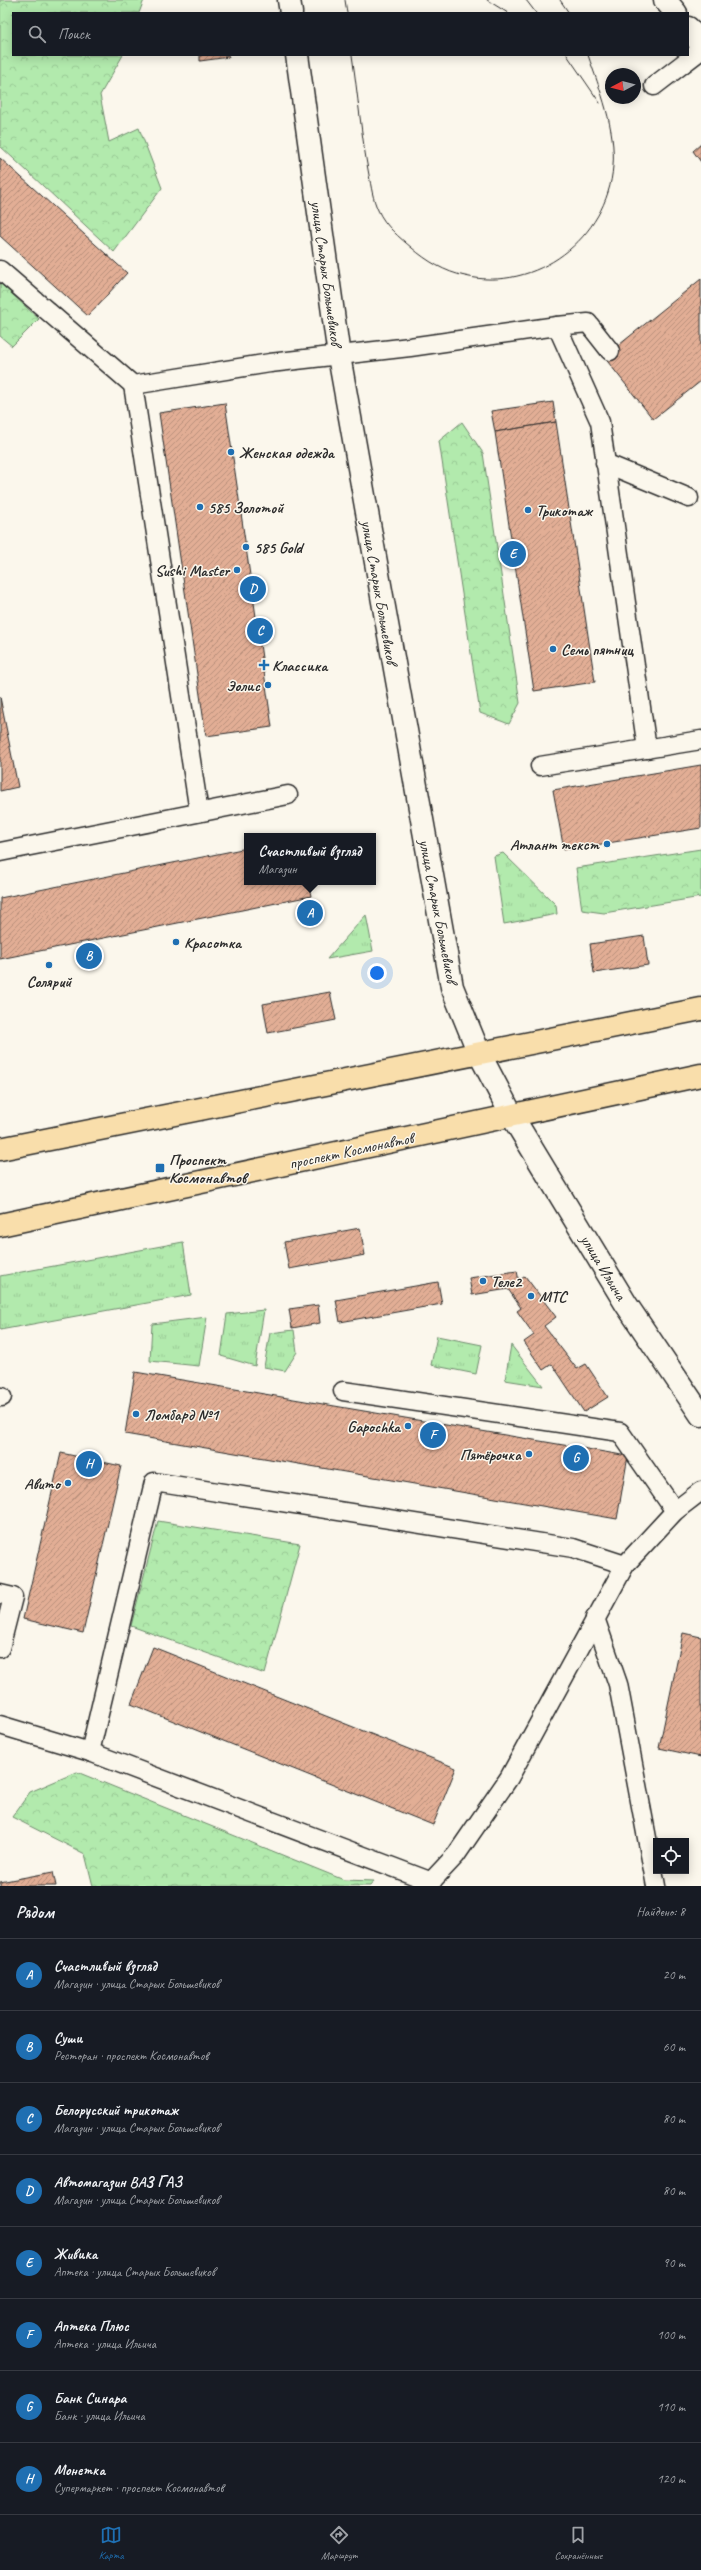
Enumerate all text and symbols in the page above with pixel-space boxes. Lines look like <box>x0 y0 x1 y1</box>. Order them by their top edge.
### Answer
search box <box>12 12 689 56</box>
icon: search <box>26 23 48 45</box>
text: Поиск <box>58 25 90 44</box>
north arrow <box>605 68 641 104</box>
street label: улица Старых Большевиков <box>306 199 347 351</box>
place label: Женская одежда <box>239 443 336 463</box>
marker: Женская одежда <box>226 447 236 457</box>
place label: 585 Золотой <box>208 498 284 518</box>
place label: Трикотаж <box>536 501 594 521</box>
marker: 585 Золотой <box>195 502 205 512</box>
marker: Трикотаж <box>523 505 533 515</box>
street label: улица Старых Большевиков <box>356 518 402 670</box>
place label: 585 Gold <box>254 538 305 558</box>
pin: E <box>500 539 526 569</box>
marker: 585 Gold <box>241 542 251 552</box>
place label: Sushi Master <box>155 561 231 581</box>
marker: Sushi Master <box>232 565 242 575</box>
pin: D <box>240 574 266 604</box>
pin: C <box>247 616 273 646</box>
place label: Семь пятниц <box>561 640 634 660</box>
marker: Семь пятниц <box>548 644 558 654</box>
place label: Классика <box>272 656 329 676</box>
marker: Классика <box>259 660 269 670</box>
place label: Эолис <box>227 676 261 696</box>
marker: Эолис <box>263 680 273 690</box>
popup <box>244 833 376 885</box>
place label: Атлант текст <box>510 835 601 855</box>
street label: улица Старых Большевиков <box>414 837 463 989</box>
marker: Атлант текст <box>602 839 612 849</box>
text: Счастливый взгляд <box>259 842 361 861</box>
text: Магазин <box>259 861 297 877</box>
pin: A <box>297 898 323 928</box>
place label: Красотка <box>184 933 243 953</box>
marker: Красотка <box>171 937 181 947</box>
pin: B <box>76 941 102 971</box>
marker: Солярий <box>44 960 54 970</box>
your location <box>367 963 387 983</box>
place label: Солярий <box>27 972 73 992</box>
street label: проспект Космонавтов <box>287 1127 418 1174</box>
place label: Проспект Космонавтов <box>169 1150 250 1188</box>
marker: Проспект Космонавтов <box>154 1162 166 1174</box>
street label: улица Ильича <box>575 1230 631 1305</box>
place label: Теле2 <box>491 1272 523 1292</box>
marker: Теле2 <box>478 1276 488 1286</box>
place label: МТС <box>539 1287 568 1307</box>
marker: МТС <box>526 1291 536 1301</box>
place label: Ломбард №1 <box>144 1405 220 1425</box>
marker: Ломбард №1 <box>131 1409 141 1419</box>
place label: Gapochka <box>347 1417 401 1437</box>
pin: F <box>420 1420 446 1450</box>
marker: Gapochka <box>403 1421 413 1431</box>
pin: G <box>563 1443 589 1473</box>
place label: Пятёрочка <box>460 1445 522 1465</box>
pin: H <box>76 1449 102 1479</box>
marker: Пятёрочка <box>524 1449 534 1459</box>
place label: Авито <box>24 1474 62 1494</box>
marker: Авито <box>63 1478 73 1488</box>
map controls <box>653 1838 689 1874</box>
button: locate <box>653 1838 689 1874</box>
text: Рядом <box>16 1902 54 1923</box>
text: Найдено: 8 <box>637 1904 685 1920</box>
text: Счастливый взгляд <box>54 1957 157 1976</box>
text: A <box>26 1967 32 1983</box>
text: 20 m <box>663 1967 685 1983</box>
text: Магазин · улица Старых Большевиков <box>54 1976 219 1992</box>
text: Суши <box>54 2029 83 2048</box>
text: B <box>26 2039 32 2055</box>
text: 60 m <box>663 2039 685 2055</box>
text: Ресторан · проспект Космонавтов <box>54 2048 208 2064</box>
text: Белорусский трикотаж <box>54 2101 178 2120</box>
text: C <box>26 2111 32 2127</box>
text: 80 m <box>663 2111 685 2127</box>
text: Магазин · улица Старых Большевиков <box>54 2120 219 2136</box>
text: Автомагазин ВАЗ ГАЗ <box>54 2173 182 2192</box>
text: D <box>25 2183 33 2199</box>
text: 80 m <box>663 2183 685 2199</box>
text: Магазин · улица Старых Большевиков <box>54 2192 219 2208</box>
text: Живика <box>54 2245 97 2264</box>
text: E <box>26 2255 32 2271</box>
text: 90 m <box>663 2255 685 2271</box>
text: Аптека · улица Старых Большевиков <box>54 2264 215 2280</box>
text: Аптека Плюс <box>54 2317 129 2336</box>
text: F <box>26 2327 32 2343</box>
text: 100 m <box>657 2327 685 2343</box>
text: Аптека · улица Ильича <box>54 2336 156 2352</box>
text: Банк Синара <box>54 2389 126 2408</box>
text: G <box>26 2399 32 2415</box>
text: 110 m <box>657 2399 685 2415</box>
text: Банк · улица Ильича <box>54 2408 145 2424</box>
text: Монетка <box>54 2461 105 2480</box>
text: H <box>25 2471 33 2487</box>
text: 120 m <box>657 2471 685 2487</box>
text: Супермаркет · проспект Космонавтов <box>54 2480 224 2496</box>
tab: Карта <box>99 2524 124 2562</box>
tab: Маршрут <box>321 2524 357 2562</box>
tab: Сохранённые <box>555 2524 602 2562</box>

